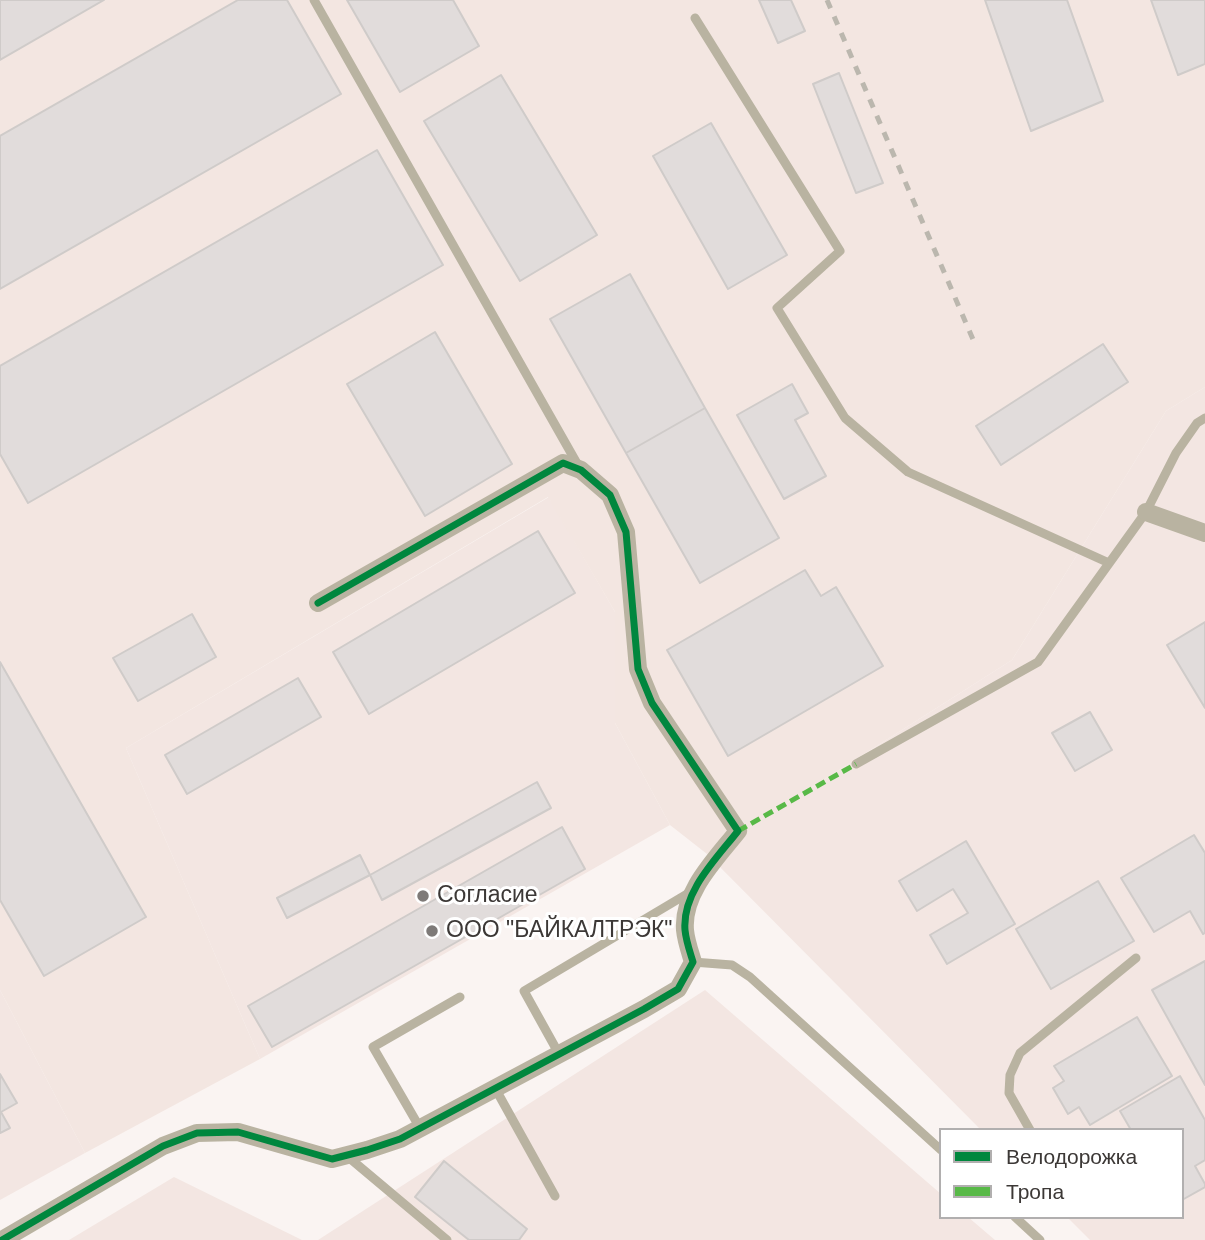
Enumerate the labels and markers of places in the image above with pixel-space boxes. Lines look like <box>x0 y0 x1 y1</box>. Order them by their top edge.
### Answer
place label: Согласие <box>437 882 538 910</box>
marker: Согласие <box>415 888 431 904</box>
place label: ООО "БАЙКАЛТРЭК" <box>446 917 673 945</box>
marker: ООО "БАЙКАЛТРЭК" <box>424 923 440 939</box>

